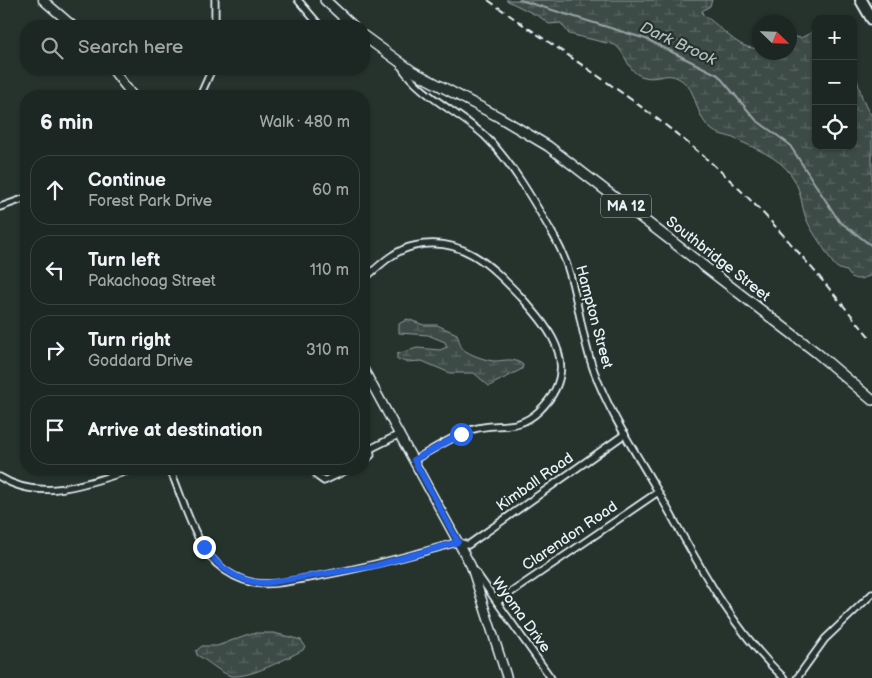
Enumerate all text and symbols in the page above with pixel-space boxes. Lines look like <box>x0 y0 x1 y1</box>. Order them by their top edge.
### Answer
north arrow <box>752 15 797 60</box>
map controls <box>812 15 857 150</box>
button: + <box>812 15 857 60</box>
water label: Dark Brook <box>637 18 720 70</box>
search box <box>20 20 370 75</box>
icon: search <box>38 34 66 62</box>
text: Search here <box>78 36 183 59</box>
button: − <box>812 60 857 105</box>
button: locate <box>812 105 857 150</box>
text: 6 min <box>40 110 93 135</box>
text: Walk · 480 m <box>259 113 350 132</box>
text: Continue <box>88 169 166 192</box>
icon: ahead <box>41 176 69 204</box>
text: 60 m <box>312 181 349 200</box>
text: Forest Park Drive <box>88 192 212 211</box>
road number: MA 12 <box>601 195 651 218</box>
street label: Southbridge Street <box>662 212 774 306</box>
text: Turn left <box>88 249 160 272</box>
icon: left <box>41 256 69 284</box>
text: 110 m <box>310 261 349 280</box>
street label: Hampton Street <box>571 263 617 371</box>
text: Pakachoag Street <box>88 272 216 291</box>
text: Turn right <box>88 329 171 352</box>
icon: right <box>41 336 69 364</box>
text: 310 m <box>306 341 349 360</box>
text: Goddard Drive <box>88 352 193 371</box>
icon: arrive <box>41 416 69 444</box>
text: Arrive at destination <box>88 419 263 442</box>
route start <box>450 423 473 446</box>
street label: Kimball Road <box>493 449 577 515</box>
street label: Clarendon Road <box>519 497 621 575</box>
route end <box>193 536 216 559</box>
street label: Wyoma Drive <box>487 574 555 657</box>

